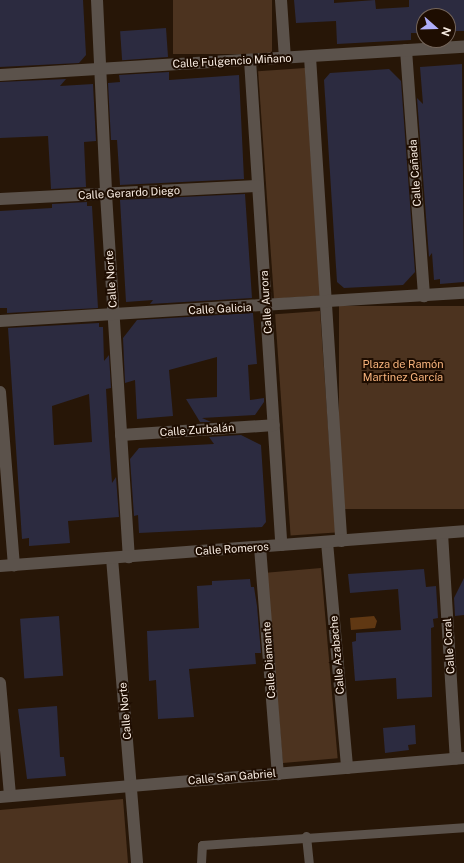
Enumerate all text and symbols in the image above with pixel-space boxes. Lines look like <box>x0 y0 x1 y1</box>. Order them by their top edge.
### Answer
north arrow <box>416 8 456 48</box>
text: N <box>439 26 453 38</box>
street label: Calle Fulgencio Miñano <box>172 51 292 71</box>
street label: Calle Cañada <box>406 139 424 207</box>
street label: Calle Gerardo Diego <box>78 184 180 202</box>
street label: Calle Norte <box>102 250 120 308</box>
street label: Calle Aurora <box>257 270 275 334</box>
street label: Calle Galicia <box>188 301 252 317</box>
park label: Plaza de Ramón Martinez García <box>362 358 444 384</box>
street label: Calle Zurbalán <box>159 421 235 439</box>
street label: Calle Romeros <box>195 540 269 558</box>
street label: Calle Azabache <box>327 615 347 695</box>
street label: Calle Coral <box>440 618 458 674</box>
street label: Calle Diamante <box>260 621 278 699</box>
street label: Calle Norte <box>116 682 134 740</box>
street label: Calle San Gabriel <box>187 767 277 787</box>

